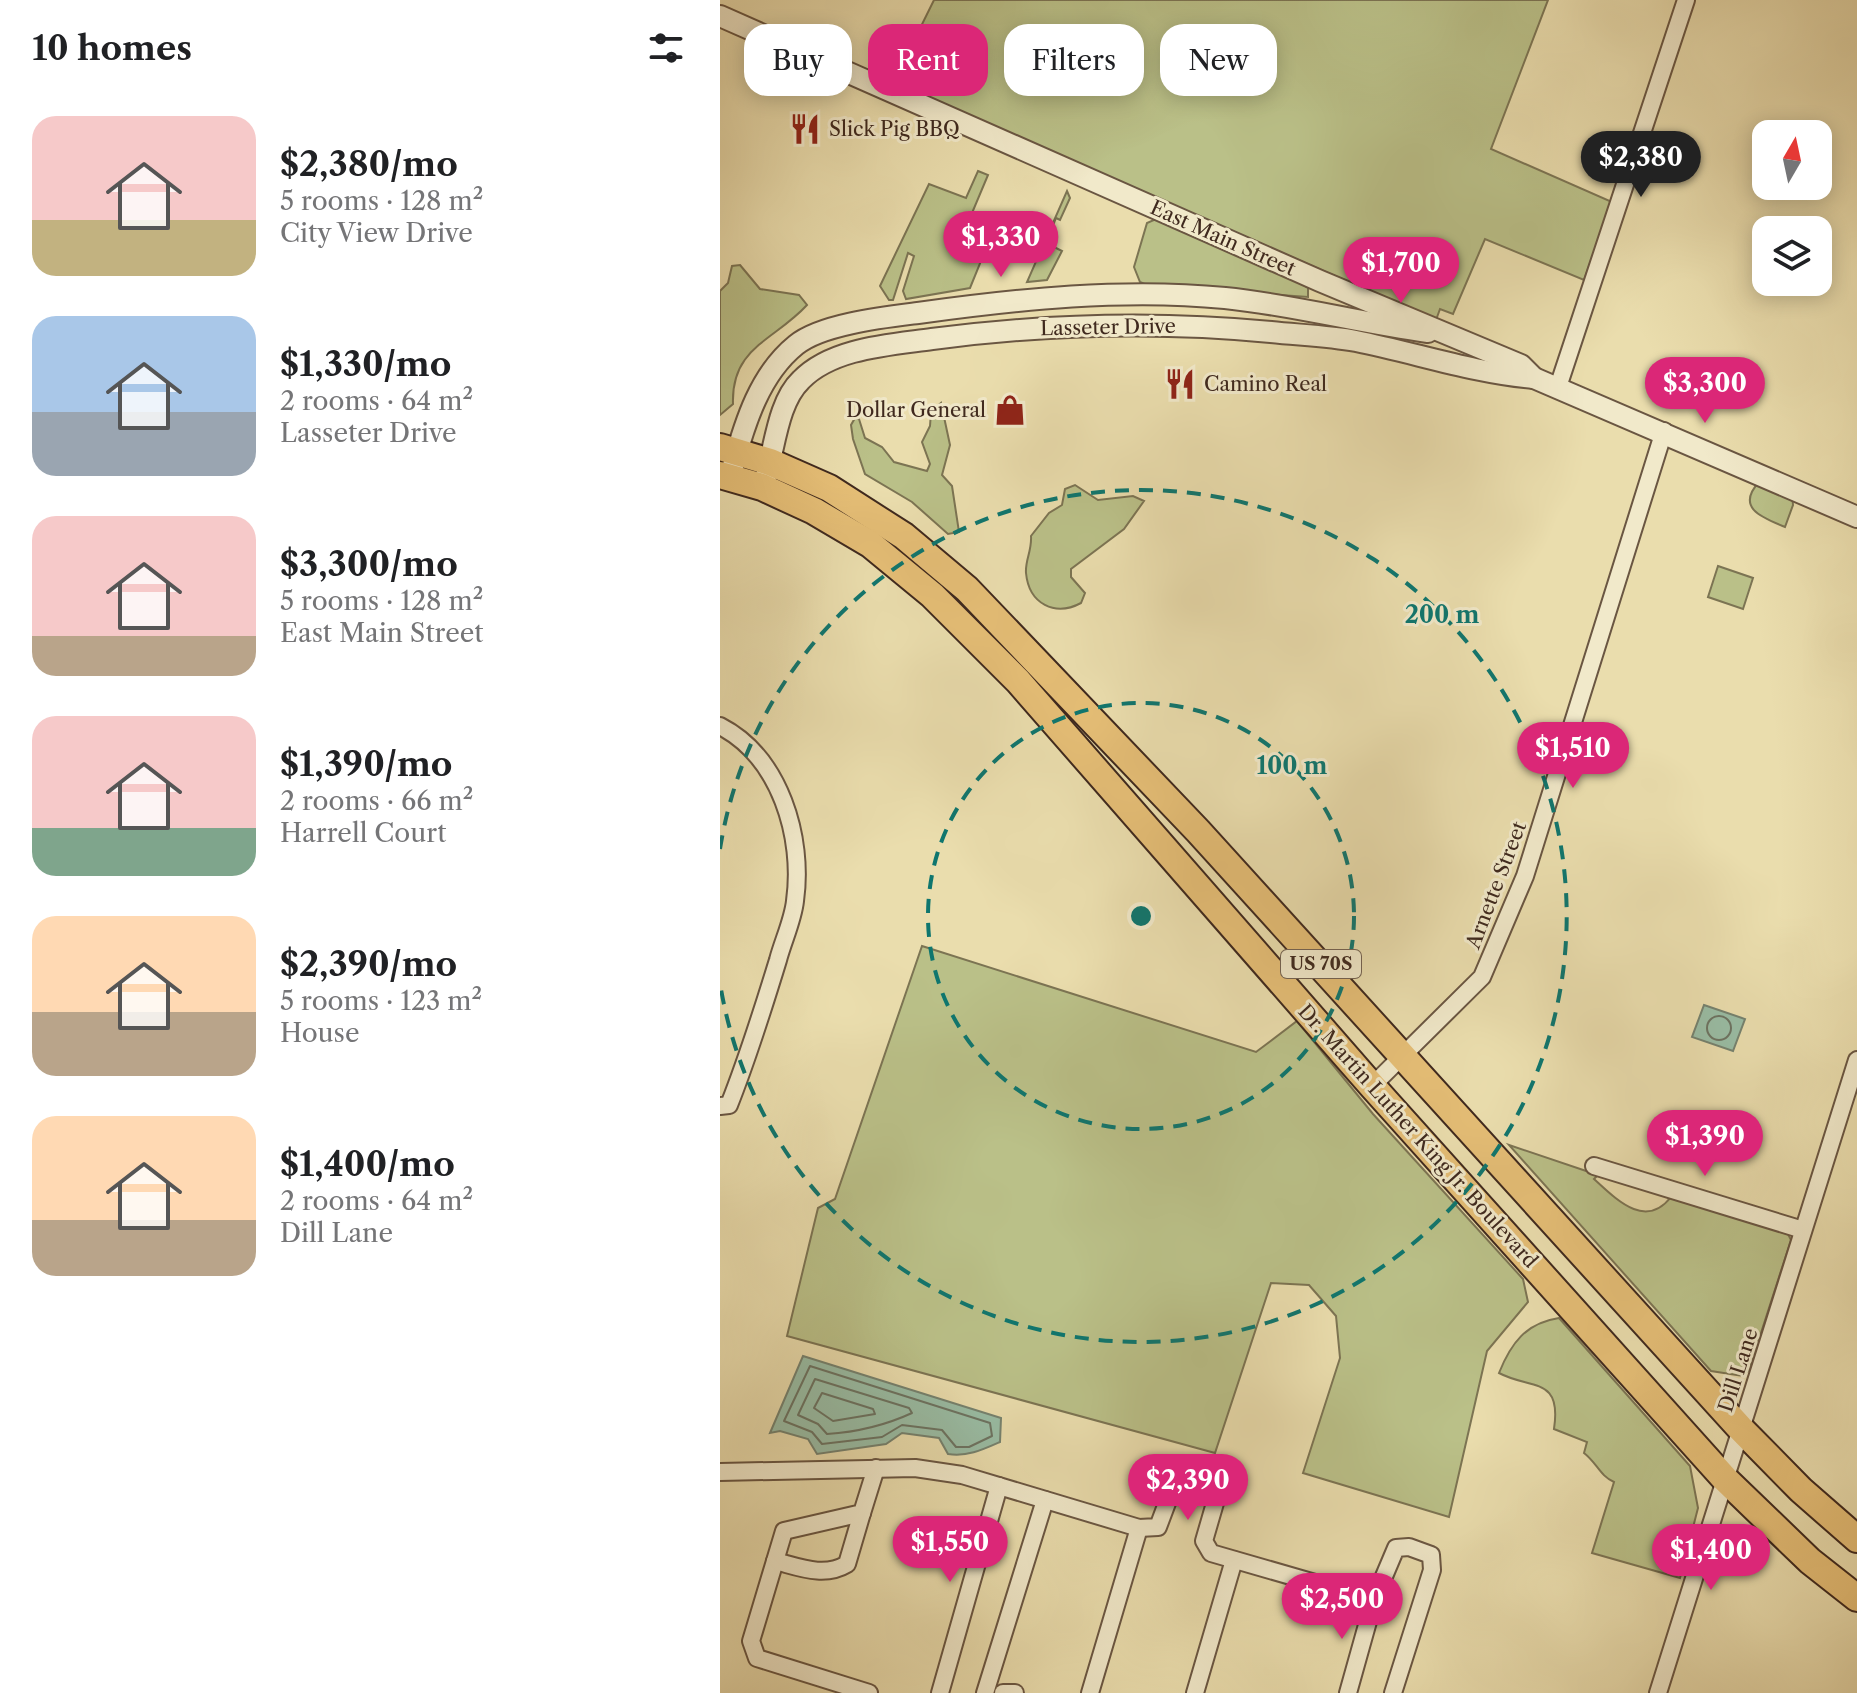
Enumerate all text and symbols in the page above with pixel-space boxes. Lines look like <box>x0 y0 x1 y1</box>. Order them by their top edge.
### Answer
chip: Buy <box>744 24 852 96</box>
chip: Rent <box>868 24 988 96</box>
chip: Filters <box>1004 24 1144 96</box>
chip: New <box>1160 24 1277 96</box>
icon: filters <box>644 26 688 70</box>
text: 10 homes <box>32 27 192 69</box>
restaurant icon: Slick Pig BBQ <box>788 112 822 146</box>
place label: Slick Pig BBQ <box>829 117 960 141</box>
north arrow <box>1752 120 1832 200</box>
map controls <box>1752 120 1832 296</box>
pin: $2,380 <box>1576 131 1706 199</box>
text: $2,380 <box>1599 141 1683 173</box>
text: $2,380/mo <box>280 143 458 185</box>
icon: home <box>96 148 192 244</box>
text: 5 rooms · 128 m² <box>280 185 483 217</box>
street label: East Main Street <box>1147 195 1299 281</box>
pin: $1,330 <box>936 211 1066 279</box>
button: layers <box>1752 216 1832 296</box>
text: City View Drive <box>280 217 473 249</box>
text: $1,330 <box>961 221 1041 253</box>
pin: $1,700 <box>1336 237 1466 305</box>
text: $1,700 <box>1361 247 1441 279</box>
street label: Lasseter Drive <box>1040 314 1176 340</box>
text: $1,330/mo <box>280 343 451 385</box>
icon: home <box>96 348 192 444</box>
pin: $3,300 <box>1640 357 1770 425</box>
restaurant icon: Camino Real <box>1163 367 1197 401</box>
text: $3,300 <box>1663 367 1747 399</box>
place label: Camino Real <box>1204 372 1327 396</box>
text: 2 rooms · 64 m² <box>280 385 473 417</box>
shop icon: Dollar General <box>993 393 1027 427</box>
place label: Dollar General <box>846 398 986 422</box>
text: Lasseter Drive <box>280 417 457 449</box>
text: $3,300/mo <box>280 543 458 585</box>
icon: home <box>96 548 192 644</box>
text: 5 rooms · 128 m² <box>280 585 483 617</box>
text: 200 m <box>1405 600 1479 629</box>
text: East Main Street <box>280 617 484 649</box>
pin: $1,510 <box>1508 722 1638 790</box>
text: $1,510 <box>1535 732 1611 764</box>
text: $1,390/mo <box>280 743 452 785</box>
icon: home <box>96 748 192 844</box>
text: 100 m <box>1256 751 1328 780</box>
text: 2 rooms · 66 m² <box>280 785 473 817</box>
text: Harrell Court <box>280 817 446 849</box>
street label: Arnette Street <box>1460 818 1531 953</box>
centre of rings <box>1127 902 1155 930</box>
text: $2,390/mo <box>280 943 457 985</box>
icon: home <box>96 948 192 1044</box>
road number: US 70S <box>1281 950 1361 978</box>
text: 5 rooms · 123 m² <box>280 985 482 1017</box>
street label: Dr. Martin Luther King Jr. Boulevard <box>1293 999 1543 1273</box>
text: House <box>280 1017 360 1049</box>
pin: $1,390 <box>1640 1110 1770 1178</box>
text: $1,390 <box>1665 1120 1745 1152</box>
text: $1,400/mo <box>280 1143 455 1185</box>
icon: home <box>96 1148 192 1244</box>
text: 2 rooms · 64 m² <box>280 1185 473 1217</box>
text: Dill Lane <box>280 1217 393 1249</box>
street label: Dill Lane <box>1713 1325 1763 1415</box>
pin: $2,390 <box>1123 1454 1253 1522</box>
text: $2,390 <box>1146 1464 1230 1496</box>
pin: $1,550 <box>885 1516 1015 1584</box>
pin: $1,400 <box>1646 1524 1776 1592</box>
text: $1,550 <box>911 1526 989 1558</box>
text: $1,400 <box>1670 1534 1752 1566</box>
pin: $2,500 <box>1277 1573 1407 1641</box>
text: $2,500 <box>1300 1583 1384 1615</box>

